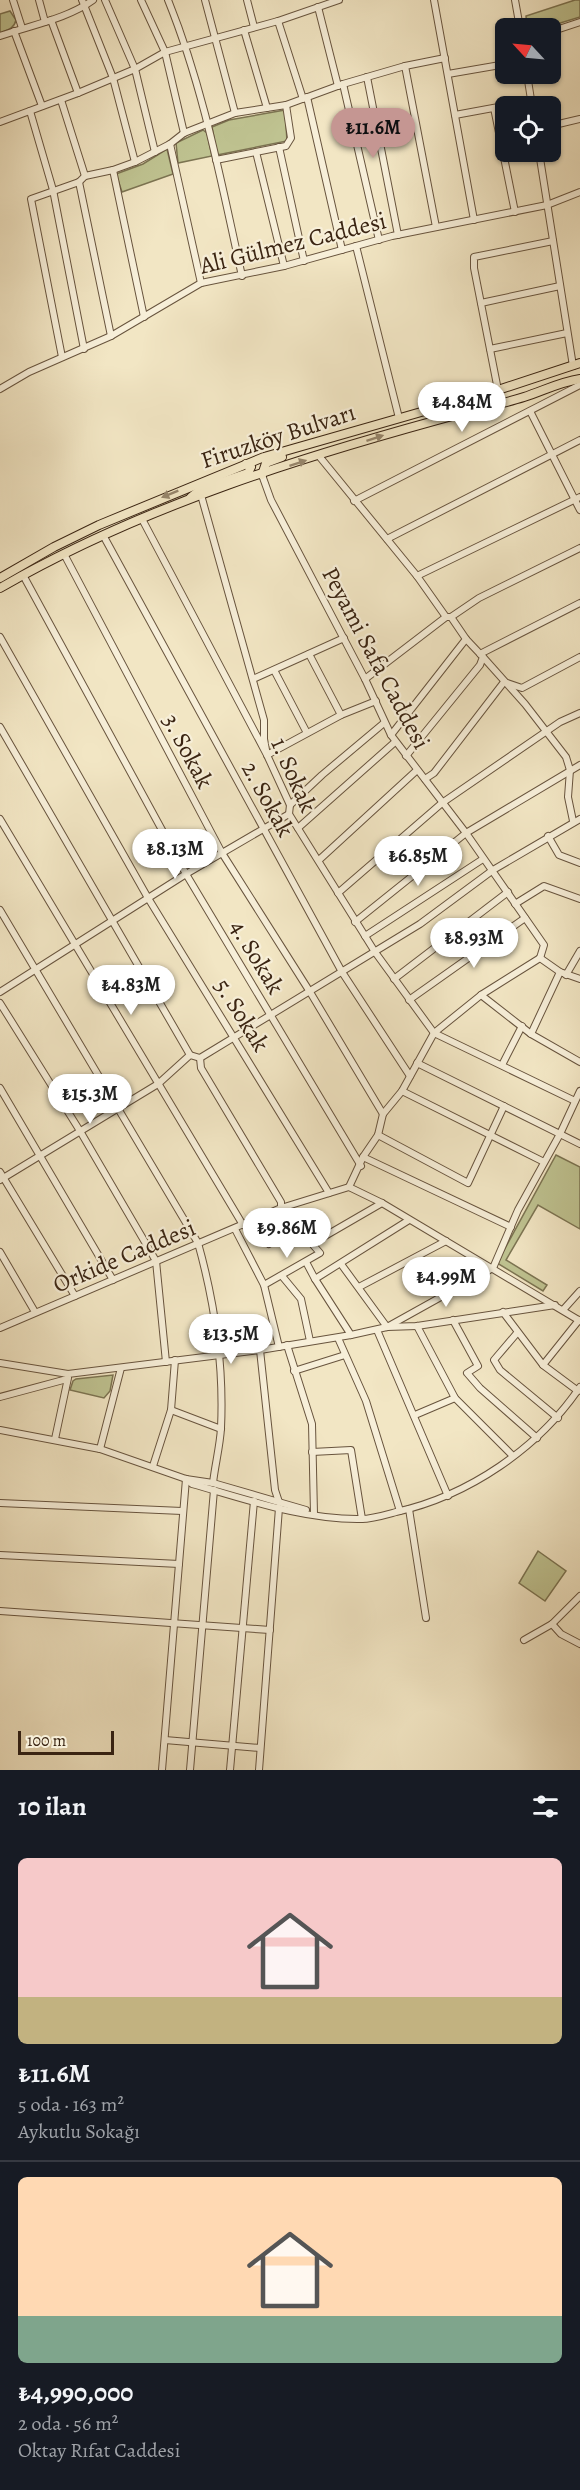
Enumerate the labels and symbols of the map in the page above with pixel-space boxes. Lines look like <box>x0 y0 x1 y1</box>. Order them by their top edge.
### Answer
north arrow <box>495 18 561 84</box>
pin: ₺11.6M <box>324 108 422 159</box>
street label: Ali Gülmez Caddesi <box>196 204 390 282</box>
pin: ₺4.84M <box>413 382 511 433</box>
street label: Firuzköy Bulvarı <box>197 396 359 476</box>
one-way arrow <box>366 433 384 443</box>
one-way arrow <box>289 458 307 467</box>
one-way arrow <box>161 490 179 499</box>
street label: Peyami Safa Caddesi <box>314 561 438 755</box>
street label: 3. Sokak <box>155 708 221 794</box>
street label: 1. Sokak <box>263 733 325 817</box>
street label: 2. Sokak <box>234 755 302 843</box>
pin: ₺8.13M <box>126 829 224 880</box>
pin: ₺6.85M <box>369 836 467 887</box>
street label: 4. Sokak <box>222 914 292 1000</box>
pin: ₺8.93M <box>425 918 523 969</box>
pin: ₺4.83M <box>82 965 180 1016</box>
street label: 5. Sokak <box>207 972 277 1058</box>
pin: ₺15.3M <box>41 1074 139 1125</box>
pin: ₺9.86M <box>238 1208 336 1259</box>
street label: Orkide Caddesi <box>48 1212 200 1300</box>
pin: ₺4.99M <box>397 1257 495 1308</box>
pin: ₺13.5M <box>182 1314 280 1365</box>
scale bar <box>18 1728 114 1756</box>

